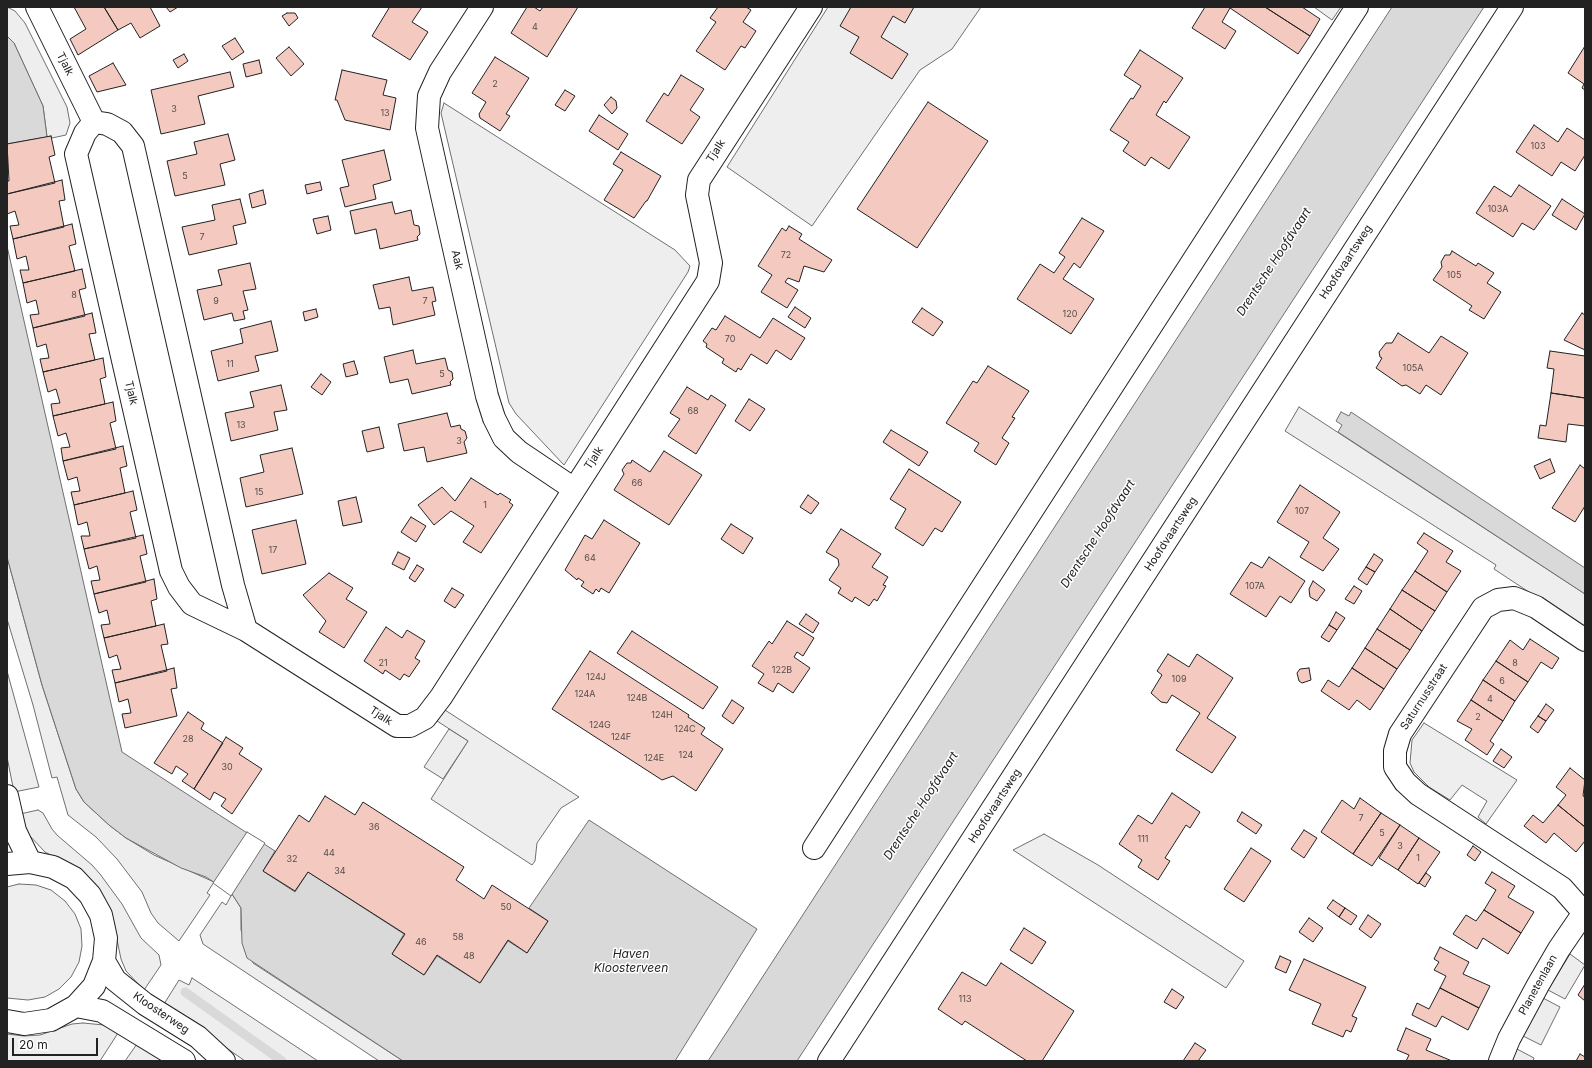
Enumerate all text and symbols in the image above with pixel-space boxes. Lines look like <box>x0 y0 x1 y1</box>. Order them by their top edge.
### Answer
house number: 4 <box>532 22 538 32</box>
street label: Tjalk <box>54 50 76 78</box>
house number: 2 <box>492 79 498 89</box>
house number: 3 <box>171 104 177 114</box>
house number: 13 <box>380 108 390 118</box>
street label: Tjalk <box>704 137 728 165</box>
house number: 103 <box>1531 141 1545 151</box>
house number: 5 <box>182 171 188 181</box>
house number: 103A <box>1487 204 1509 214</box>
water label: Drentsche Hoofdvaart <box>1234 205 1314 319</box>
street label: Hoofdvaartsweg <box>1317 222 1375 302</box>
house number: 7 <box>199 232 205 242</box>
street label: Aak <box>448 249 466 271</box>
house number: 72 <box>781 250 791 260</box>
house number: 105 <box>1447 270 1461 280</box>
house number: 8 <box>71 290 77 300</box>
house number: 9 <box>213 296 219 306</box>
house number: 7 <box>422 296 428 306</box>
house number: 120 <box>1063 309 1077 319</box>
house number: 70 <box>725 334 735 344</box>
house number: 11 <box>226 359 234 369</box>
house number: 105A <box>1402 363 1424 373</box>
house number: 5 <box>439 369 445 379</box>
street label: Tjalk <box>122 380 140 406</box>
house number: 68 <box>687 406 699 416</box>
house number: 13 <box>236 420 246 430</box>
house number: 3 <box>456 436 462 446</box>
street label: Tjalk <box>582 444 606 472</box>
water label: Drentsche Hoofdvaart <box>1058 477 1138 591</box>
house number: 66 <box>631 478 643 488</box>
house number: 15 <box>254 487 264 497</box>
street label: Hoofdvaartsweg <box>1142 494 1200 574</box>
house number: 1 <box>483 500 487 510</box>
house number: 107 <box>1295 506 1309 516</box>
house number: 17 <box>269 545 277 555</box>
house number: 64 <box>584 553 596 563</box>
house number: 107A <box>1245 581 1265 591</box>
house number: 21 <box>378 658 388 668</box>
house number: 8 <box>1512 658 1518 668</box>
street label: Saturnusstraat <box>1398 662 1450 732</box>
house number: 122B <box>772 665 792 675</box>
house number: 124J <box>586 672 606 682</box>
house number: 109 <box>1172 674 1186 684</box>
house number: 6 <box>1499 676 1505 686</box>
house number: 124A <box>574 689 596 699</box>
house number: 124B <box>627 693 647 703</box>
house number: 4 <box>1487 694 1493 704</box>
street label: Tjalk <box>367 704 395 728</box>
house number: 124H <box>651 710 673 720</box>
house number: 2 <box>1475 712 1481 722</box>
house number: 124G <box>589 720 611 730</box>
house number: 124C <box>674 724 696 734</box>
house number: 124F <box>611 732 631 742</box>
house number: 28 <box>182 734 194 744</box>
water label: Drentsche Hoofdvaart <box>881 749 961 863</box>
house number: 124 <box>679 750 693 760</box>
house number: 124E <box>644 753 664 763</box>
house number: 30 <box>221 762 233 772</box>
street label: Hoofdvaartsweg <box>966 766 1024 846</box>
house number: 7 <box>1358 813 1364 823</box>
house number: 36 <box>368 822 380 832</box>
house number: 5 <box>1379 828 1385 838</box>
house number: 111 <box>1138 834 1148 844</box>
house number: 3 <box>1397 841 1403 851</box>
house number: 44 <box>323 848 335 858</box>
house number: 1 <box>1416 853 1420 863</box>
house number: 32 <box>286 854 298 864</box>
house number: 34 <box>334 866 346 876</box>
house number: 50 <box>500 902 512 912</box>
house number: 58 <box>452 932 464 942</box>
house number: 46 <box>415 937 427 947</box>
water label: Haven Kloosterveen <box>594 947 668 975</box>
house number: 48 <box>463 951 475 961</box>
street label: Planetenlaan <box>1516 953 1560 1017</box>
street label: Kloosterweg <box>130 989 192 1037</box>
house number: 113 <box>959 994 971 1004</box>
scale bar <box>14 1030 100 1056</box>
text: 20 m <box>19 1037 48 1052</box>

